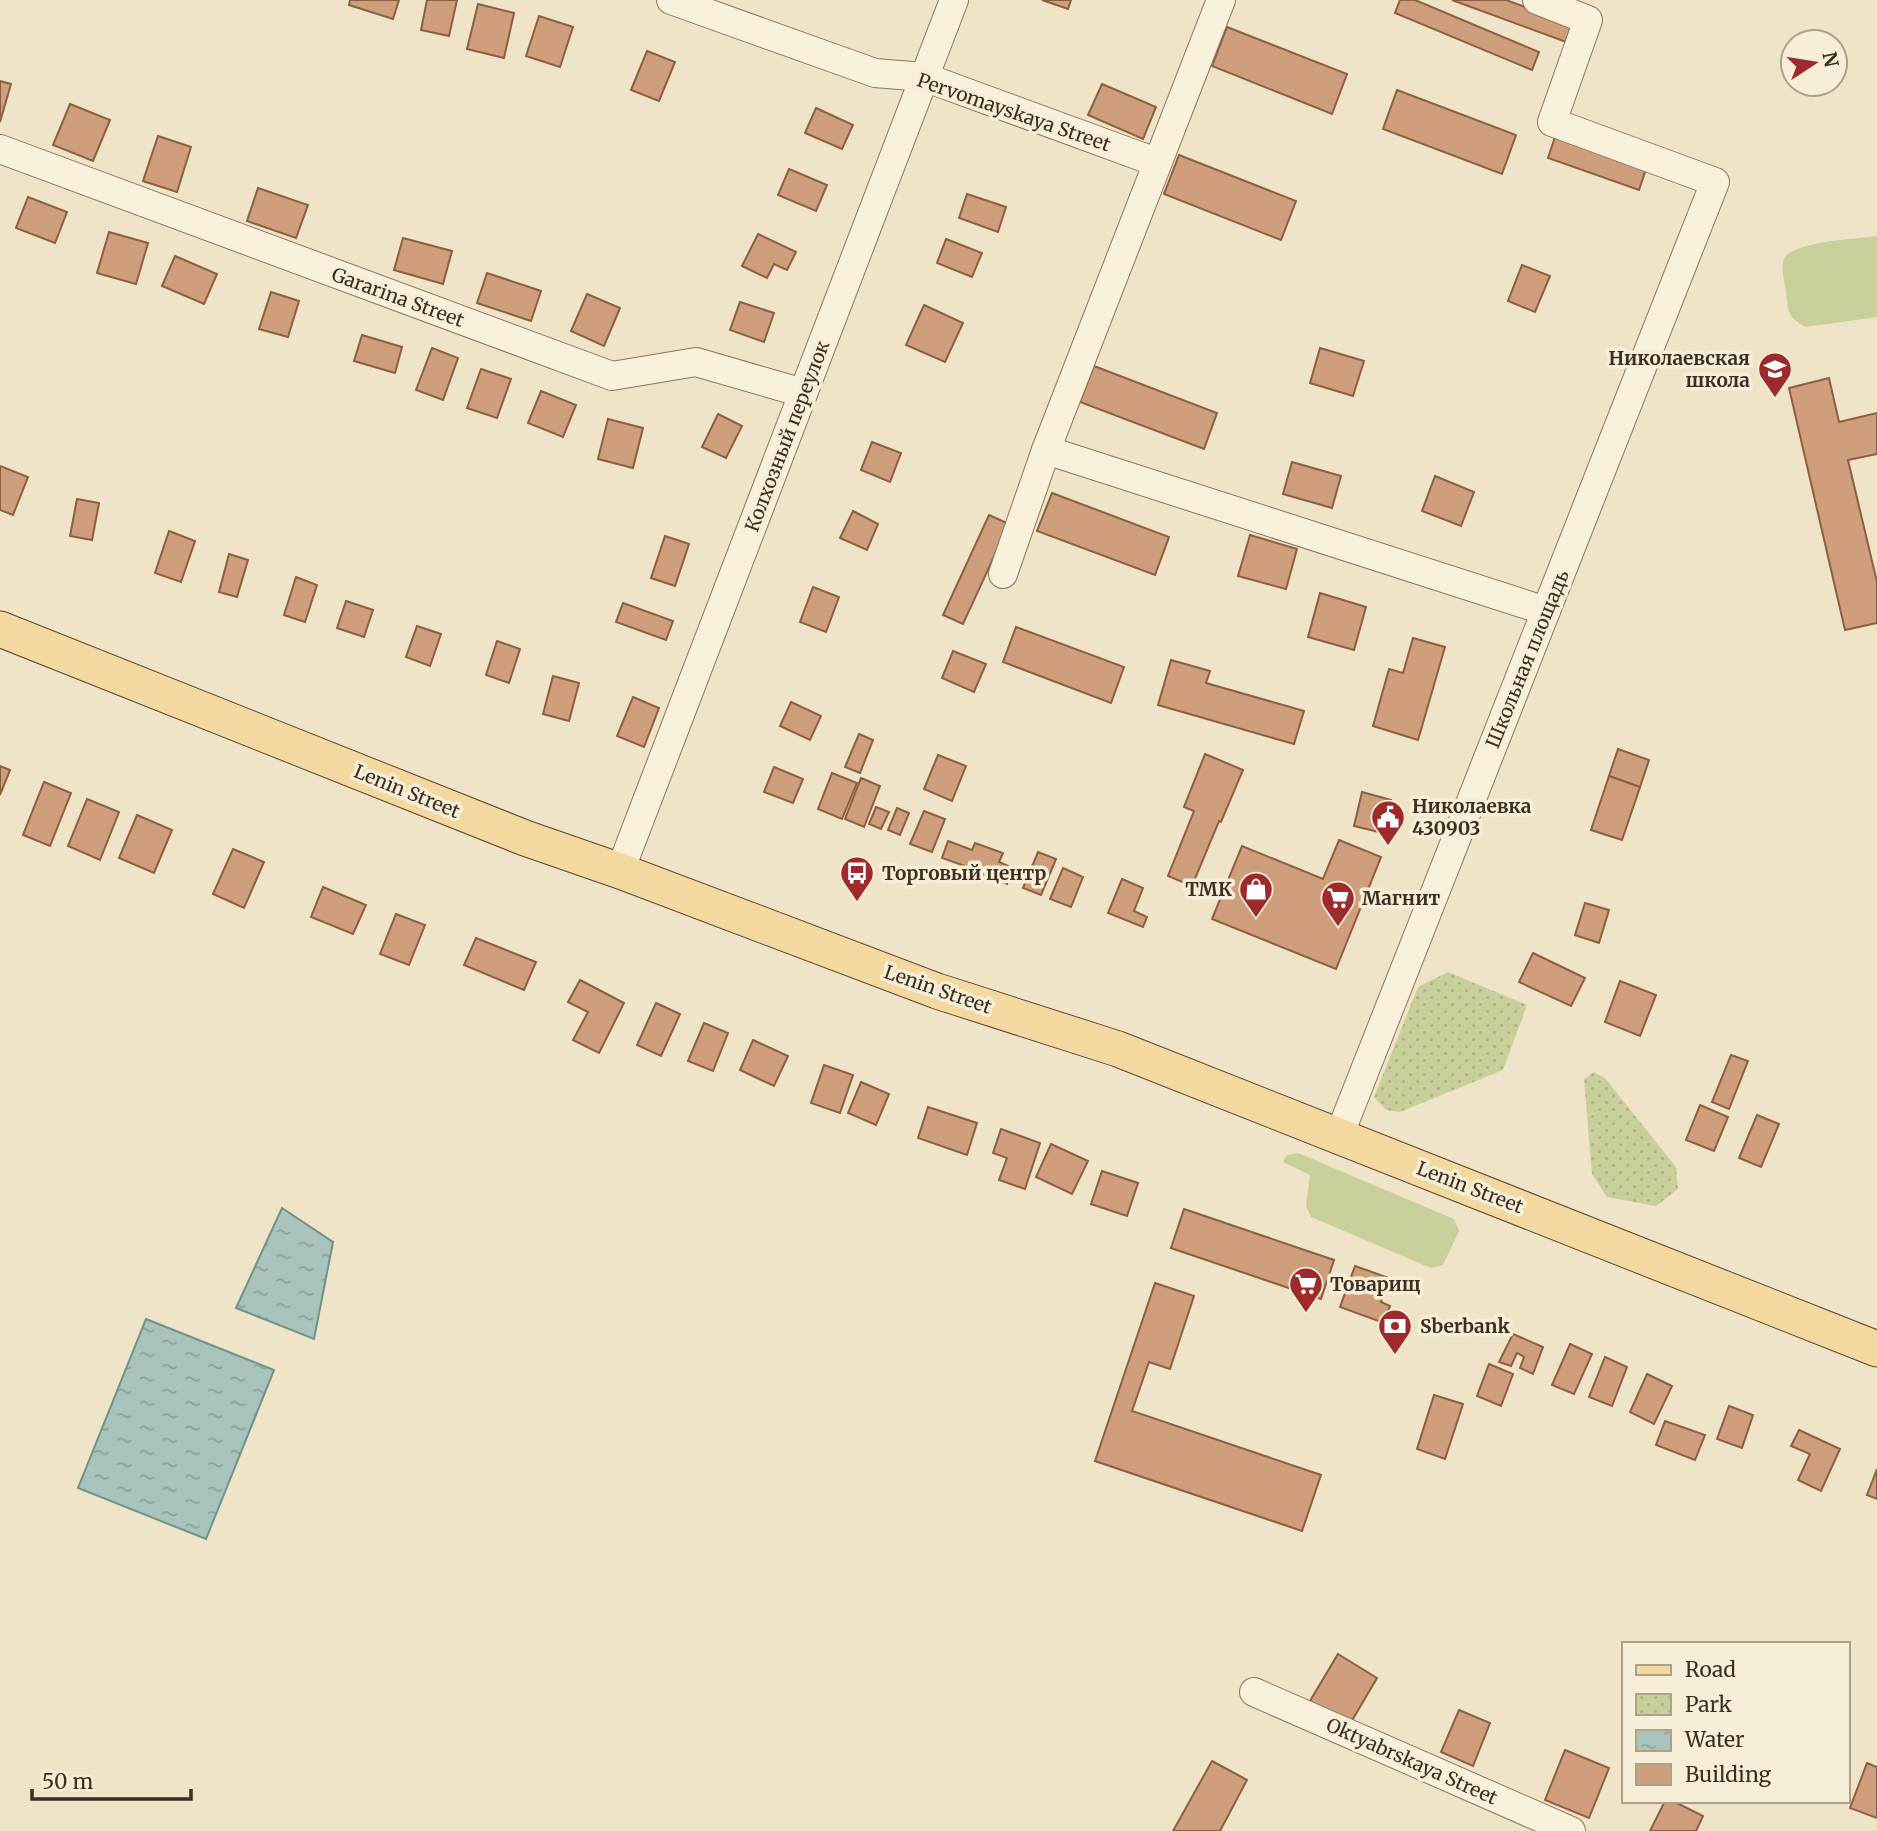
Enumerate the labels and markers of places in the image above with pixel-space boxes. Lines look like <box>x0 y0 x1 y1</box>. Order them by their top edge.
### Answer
place label: Николаевская школа <box>1609 346 1750 392</box>
school or university icon: Николаевская школа <box>1756 350 1794 399</box>
place label: Николаевка 430903 <box>1412 794 1532 840</box>
public building icon: Николаевка 430903 <box>1369 798 1407 847</box>
bus stop icon: Торговый центр <box>838 854 876 903</box>
place label: Торговый центр <box>882 861 1046 885</box>
shop icon: ТМК <box>1237 870 1275 919</box>
place label: ТМК <box>1185 877 1232 901</box>
supermarket icon: Магнит <box>1319 879 1357 928</box>
place label: Магнит <box>1362 886 1441 910</box>
supermarket icon: Товарищ <box>1287 1265 1325 1314</box>
place label: Товарищ <box>1330 1272 1421 1296</box>
bank icon: Sberbank <box>1376 1307 1414 1356</box>
place label: Sberbank <box>1420 1314 1511 1338</box>

